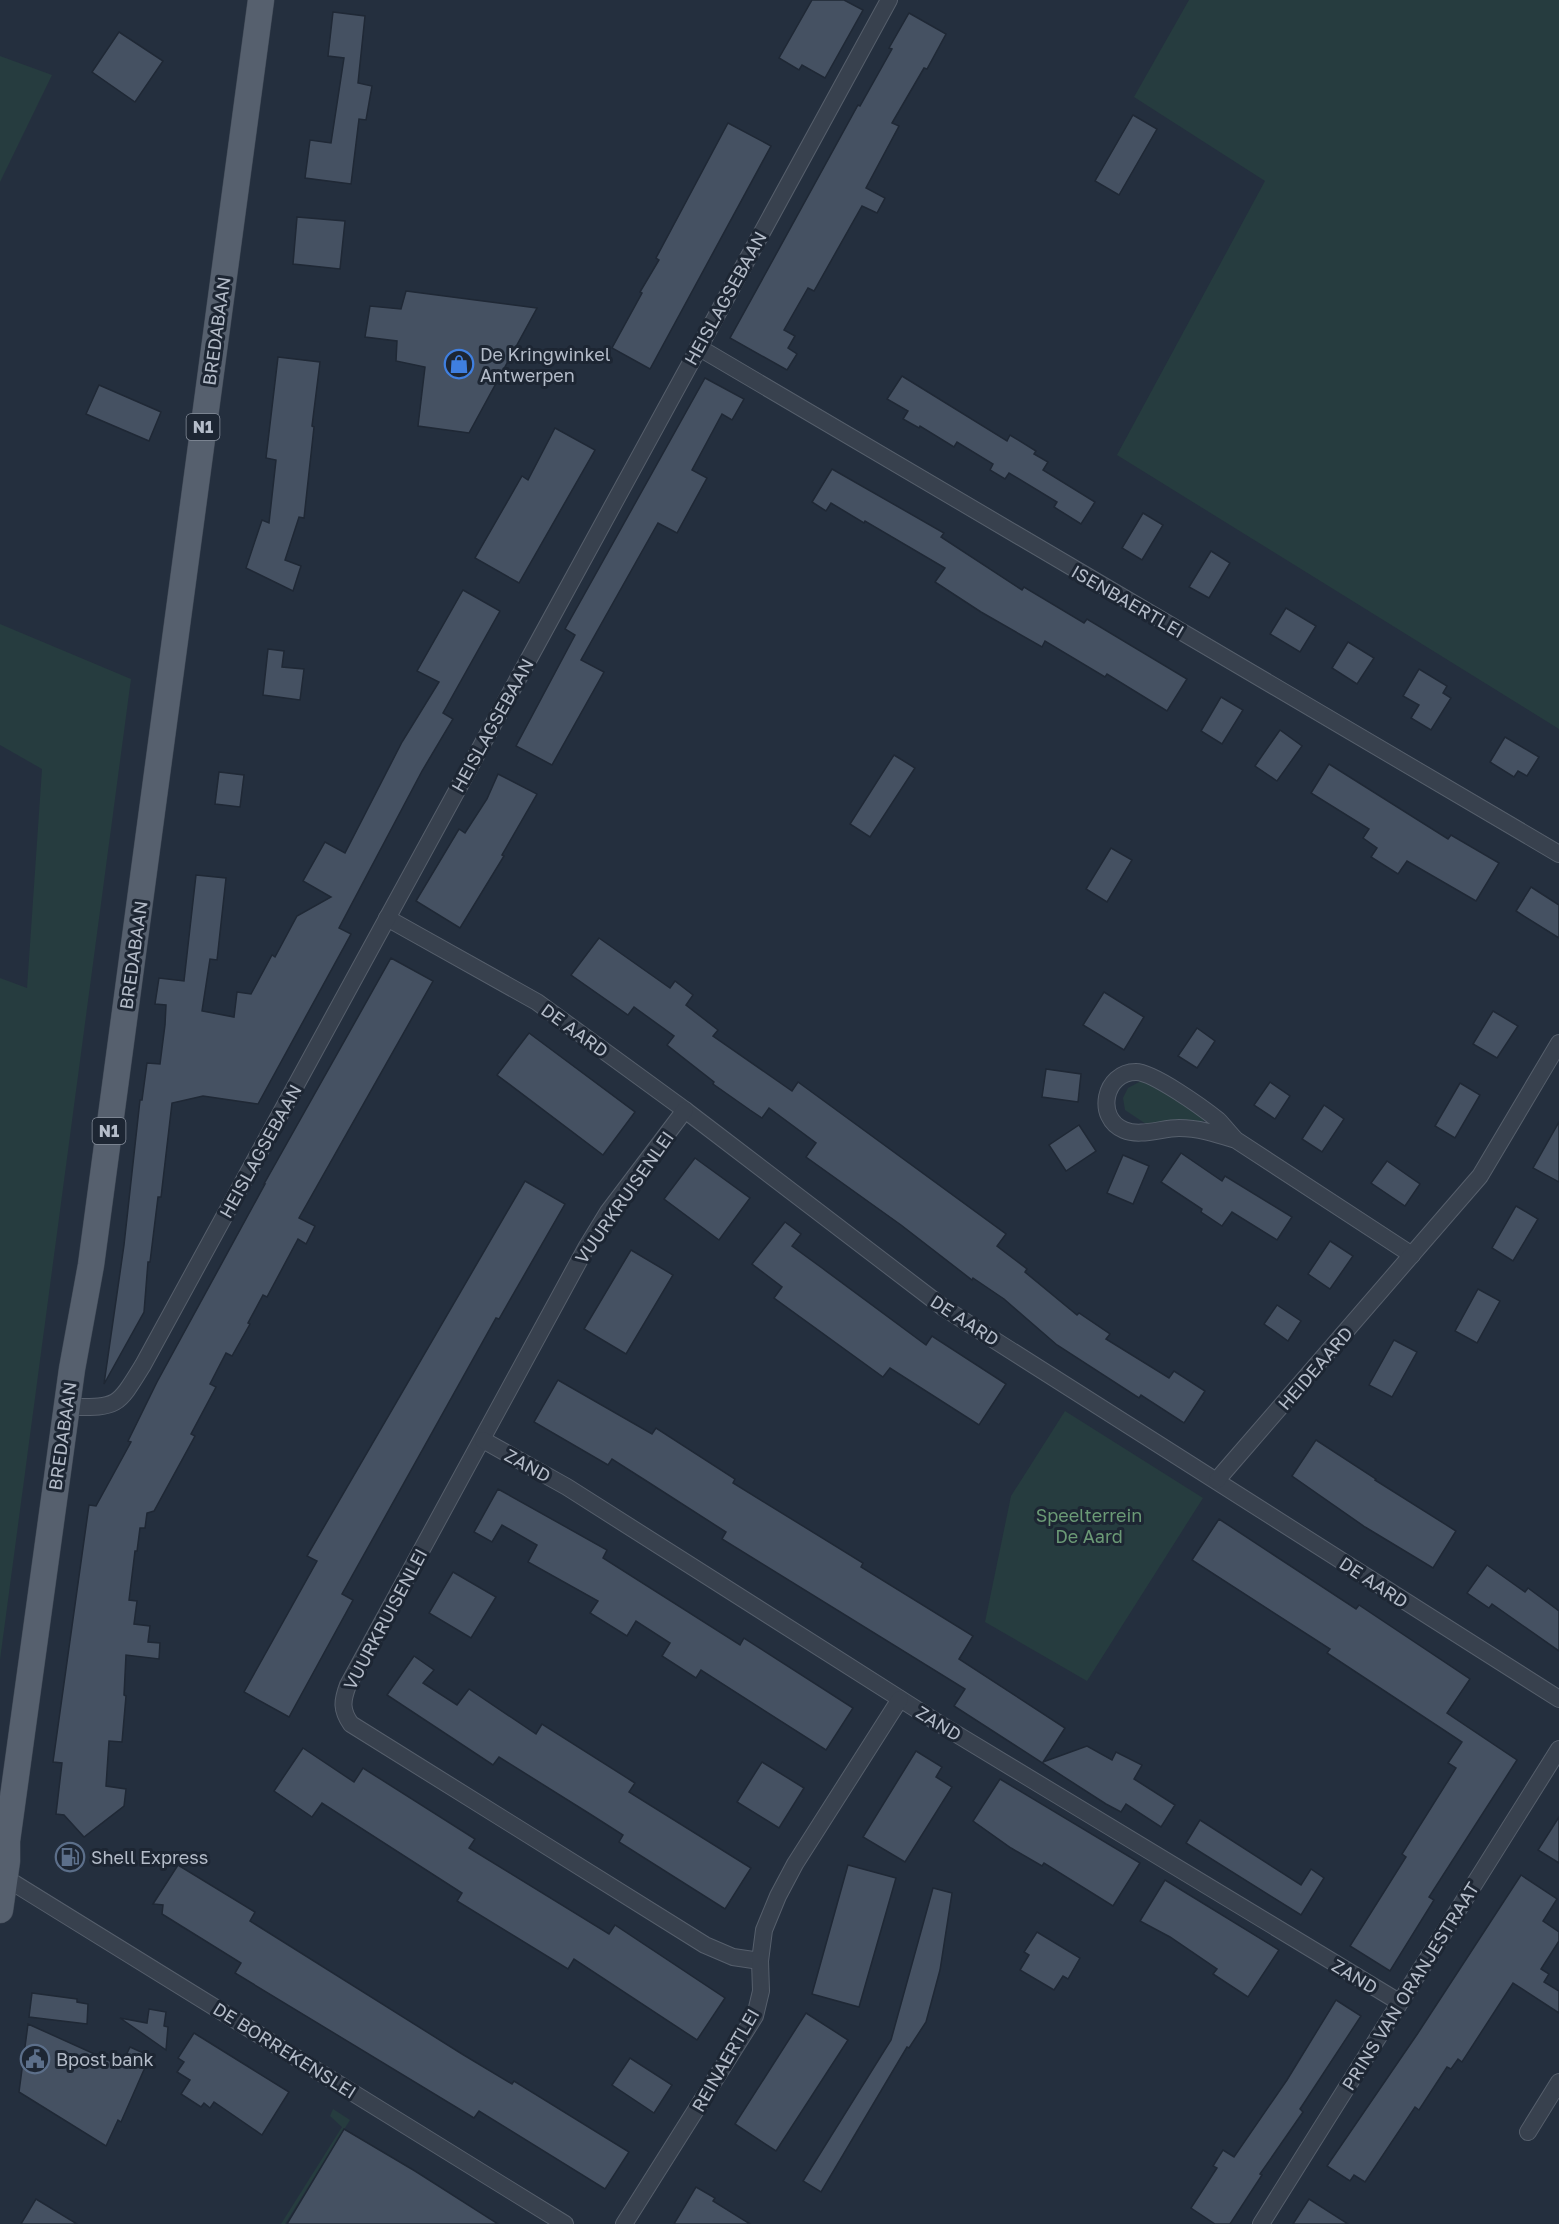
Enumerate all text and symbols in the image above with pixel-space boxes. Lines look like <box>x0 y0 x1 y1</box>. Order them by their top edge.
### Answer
street label: HEISLAGSEBAAN <box>679 227 771 369</box>
street label: BREDABAAN <box>197 275 235 387</box>
place label: De Kringwinkel Antwerpen <box>480 343 611 386</box>
shop icon: De Kringwinkel Antwerpen <box>443 348 475 380</box>
road number: N1 <box>186 414 220 440</box>
street label: ISENBAERTLEI <box>1068 560 1188 642</box>
street label: HEISLAGSEBAAN <box>446 654 538 796</box>
street label: BREDABAAN <box>114 899 152 1011</box>
street label: DE AARD <box>537 998 613 1062</box>
street label: HEISLAGSEBAAN <box>214 1080 306 1222</box>
road number: N1 <box>92 1118 126 1144</box>
street label: VUURKRUISENLEI <box>570 1126 678 1268</box>
street label: DE AARD <box>927 1290 1003 1350</box>
street label: HEIDEAARD <box>1273 1322 1357 1414</box>
street label: BREDABAAN <box>43 1380 81 1492</box>
street label: ZAND <box>501 1443 555 1487</box>
park label: Speelterrein De Aard <box>1036 1504 1142 1547</box>
street label: VUURKRUISENLEI <box>338 1545 432 1693</box>
street label: DE AARD <box>1336 1552 1412 1612</box>
street label: ZAND <box>912 1701 966 1745</box>
fuel station icon: Shell Express <box>54 1841 86 1873</box>
place label: Shell Express <box>91 1846 208 1868</box>
street label: PRINS VAN ORANJESTRAAT <box>1337 1878 1483 2094</box>
street label: ZAND <box>1328 1954 1382 1998</box>
street label: DE BORREKENSLEI <box>209 1997 361 2103</box>
street label: REINAERTLEI <box>687 2004 763 2116</box>
public building icon: Bpost bank <box>19 2043 51 2075</box>
place label: Bpost bank <box>56 2048 154 2070</box>

